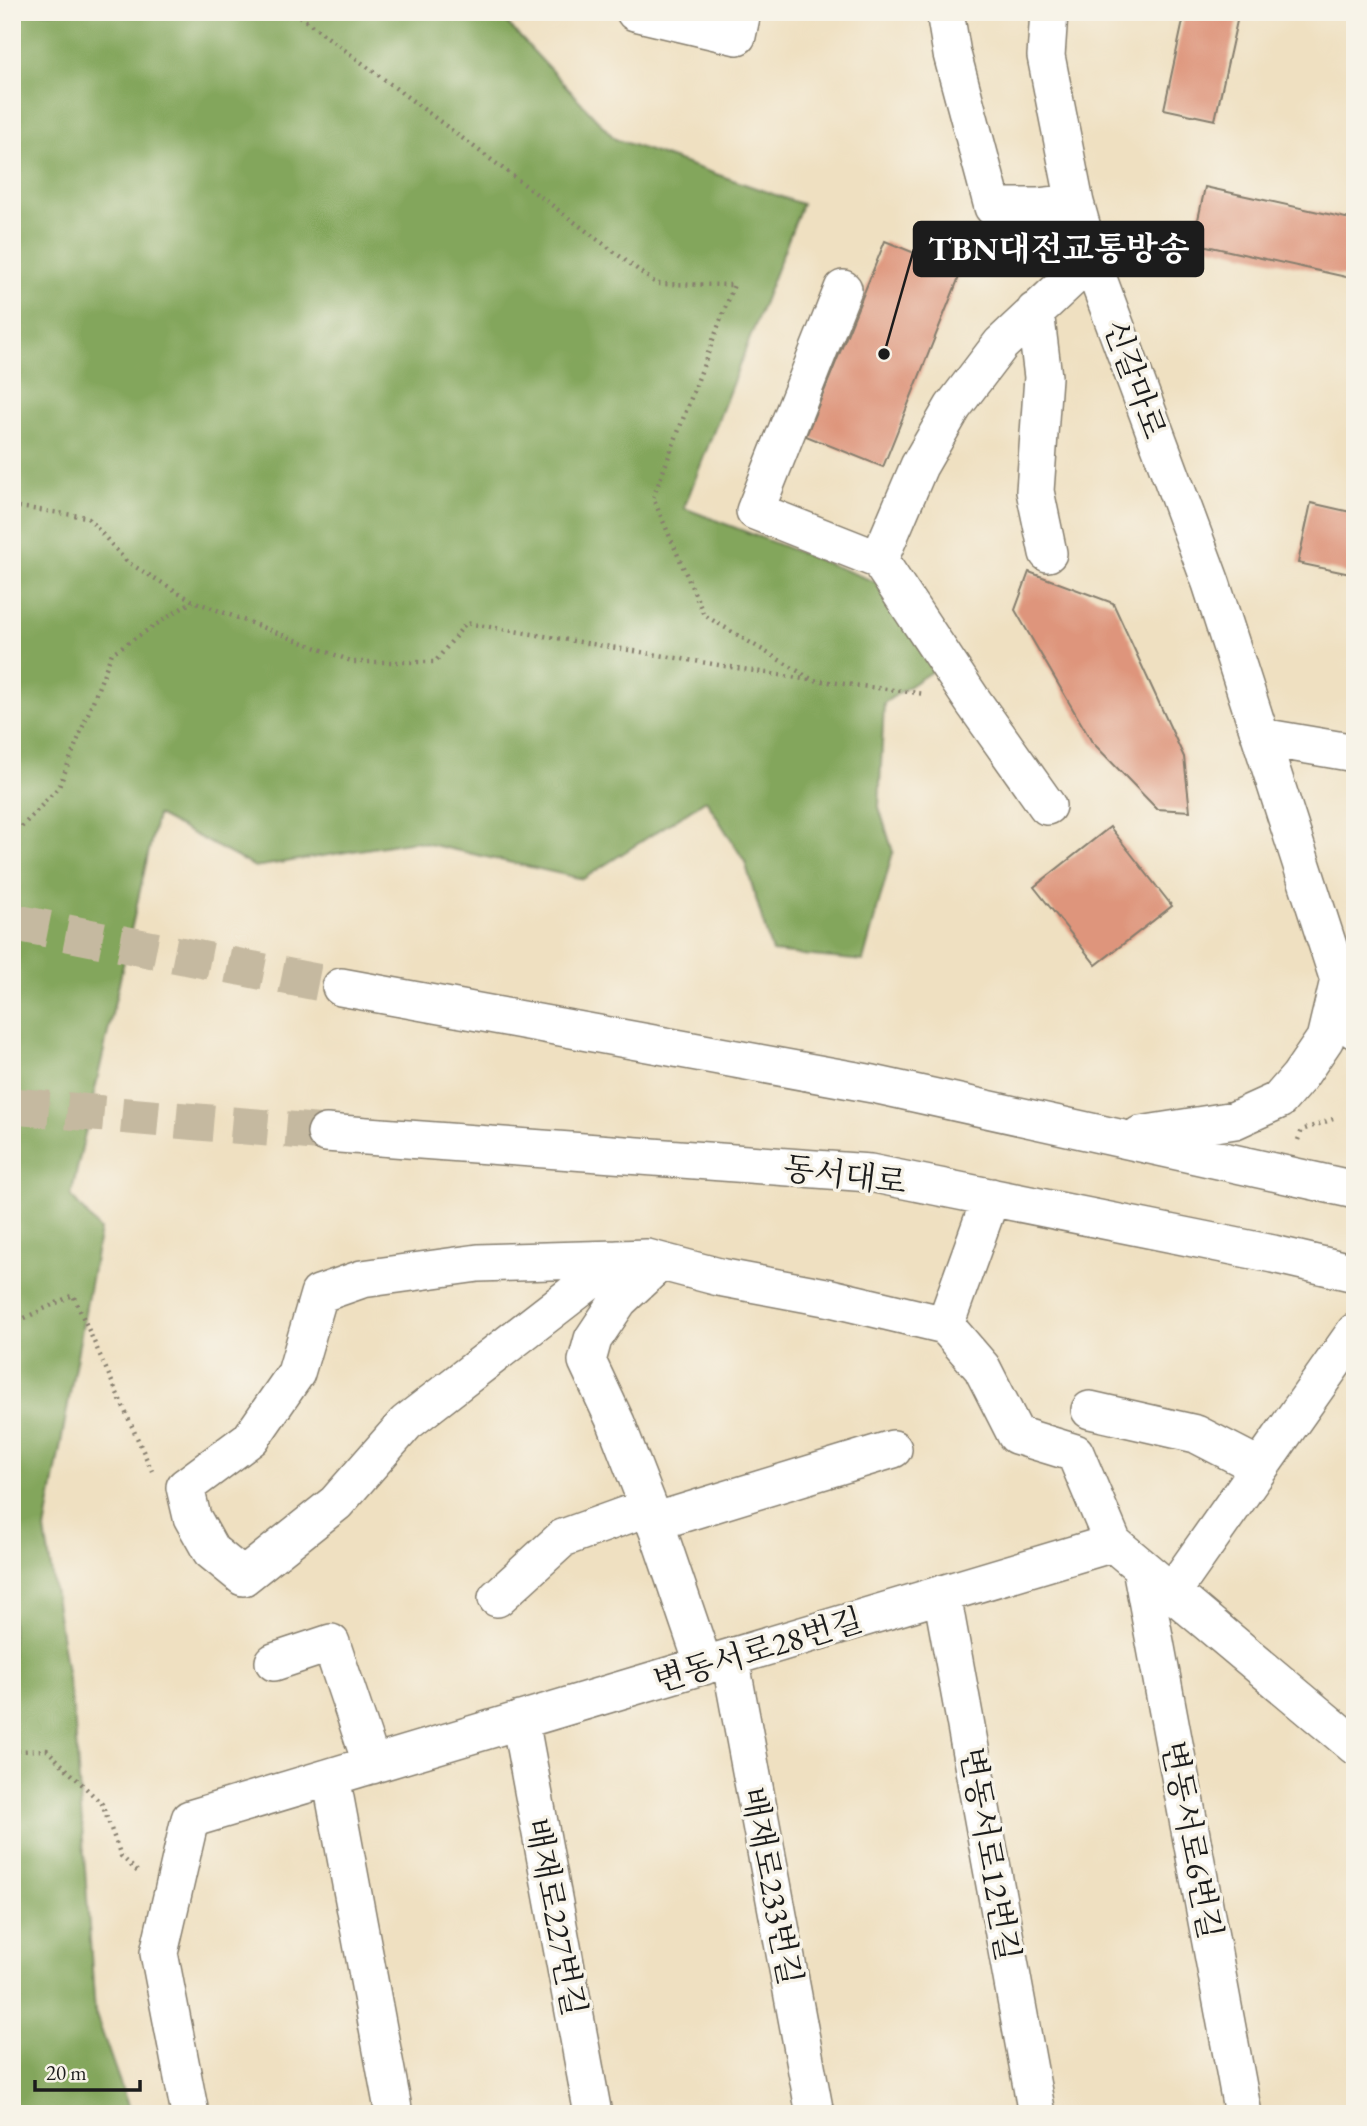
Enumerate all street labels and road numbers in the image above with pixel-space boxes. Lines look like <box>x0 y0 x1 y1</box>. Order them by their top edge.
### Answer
street label: 신갈마로 <box>1094 314 1176 444</box>
street label: 동서대로 <box>781 1147 909 1203</box>
street label: 변동서로28번길 <box>648 1598 868 1702</box>
street label: 변동서로6번길 <box>1152 1737 1232 1943</box>
street label: 변동서로12번길 <box>951 1744 1029 1964</box>
street label: 배재로233번길 <box>732 1784 812 1988</box>
street label: 배재로227번길 <box>516 1815 596 2019</box>

